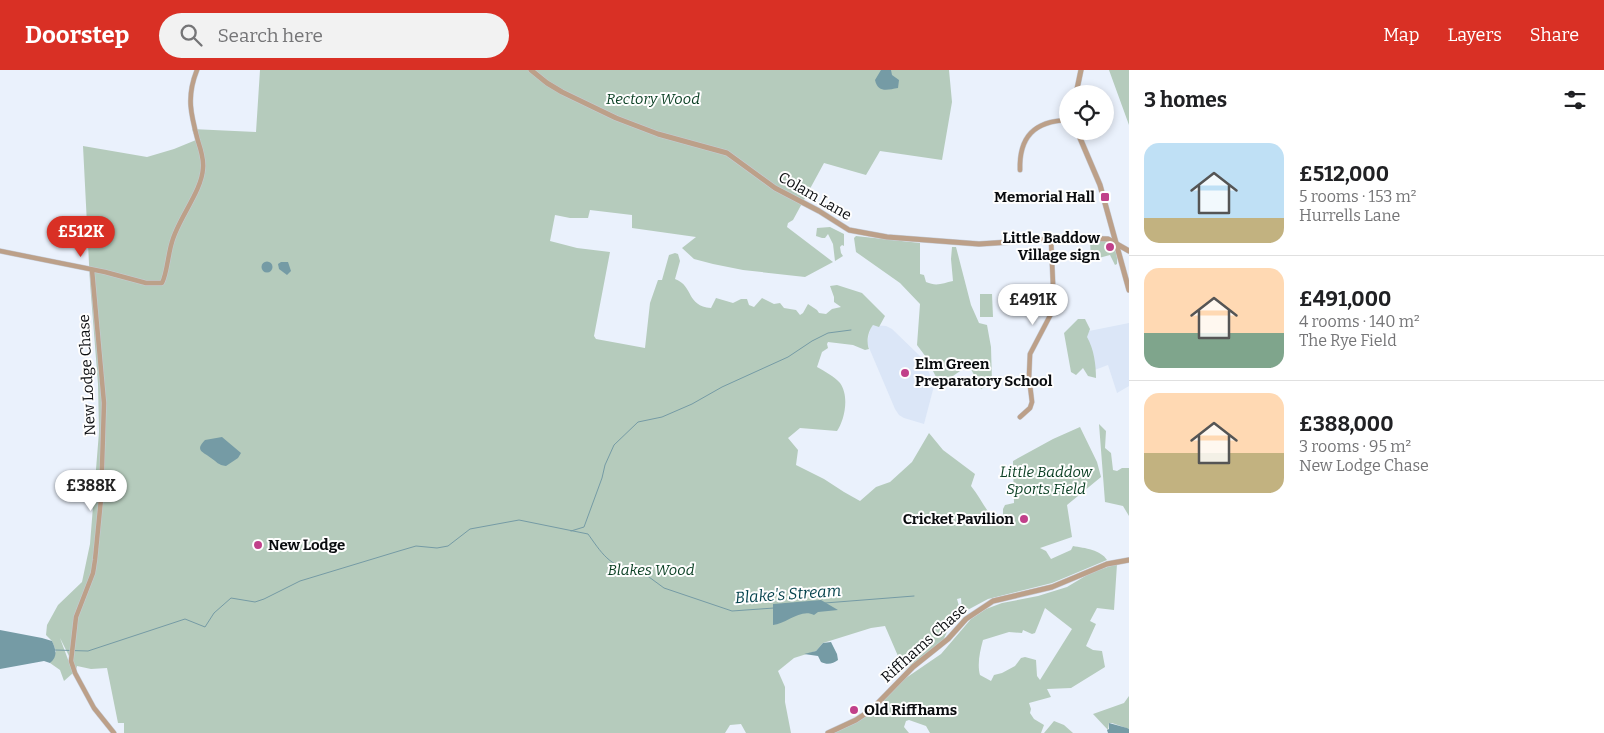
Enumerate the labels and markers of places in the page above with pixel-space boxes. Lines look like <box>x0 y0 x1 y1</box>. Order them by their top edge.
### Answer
place label: Memorial Hall <box>994 188 1095 206</box>
marker: Memorial Hall <box>1099 191 1111 203</box>
pin: £512K <box>46 216 116 258</box>
place label: Little Baddow Village sign <box>1003 229 1100 264</box>
marker: Little Baddow Village sign <box>1104 241 1116 253</box>
pin: £491K <box>998 284 1068 326</box>
place label: Elm Green Preparatory School <box>915 355 1053 390</box>
marker: Elm Green Preparatory School <box>899 367 911 379</box>
pin: £388K <box>56 470 126 512</box>
place label: Cricket Pavilion <box>903 510 1014 528</box>
marker: Cricket Pavilion <box>1018 513 1030 525</box>
place label: New Lodge <box>268 536 345 554</box>
marker: New Lodge <box>252 539 264 551</box>
place label: Old Riffhams <box>864 701 957 719</box>
marker: Old Riffhams <box>848 704 860 716</box>

